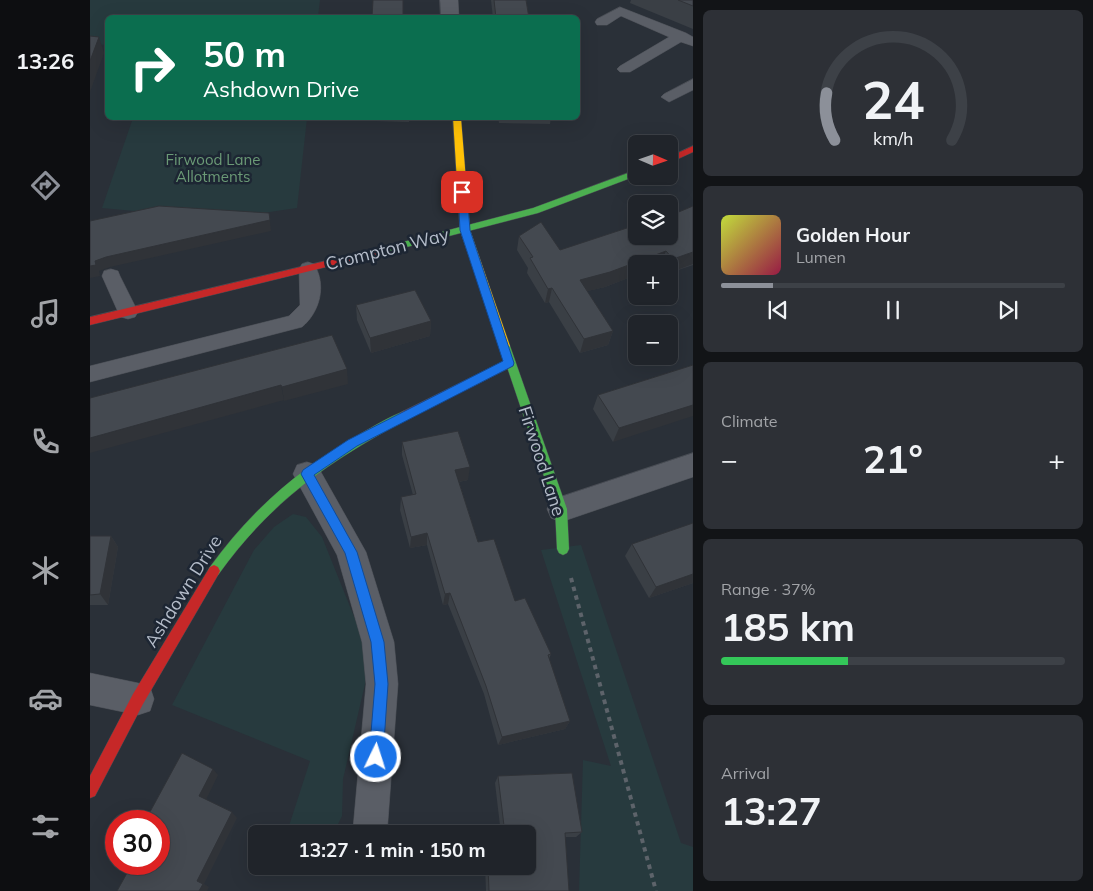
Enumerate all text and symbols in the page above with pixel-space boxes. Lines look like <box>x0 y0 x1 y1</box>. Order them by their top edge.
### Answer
text: 50 m <box>203 32 286 76</box>
icon: right <box>120 35 185 100</box>
text: 13:26 <box>16 47 74 75</box>
text: 24 <box>862 67 924 132</box>
text: Ashdown Drive <box>203 75 359 103</box>
text: km/h <box>873 127 913 149</box>
north arrow <box>628 135 678 185</box>
map controls <box>628 135 678 365</box>
park label: Firwood Lane Allotments <box>166 150 261 186</box>
icon: directions <box>28 168 63 203</box>
pin <box>441 171 483 213</box>
icon: arrive <box>448 178 476 206</box>
button: layers <box>628 195 678 245</box>
street label: Crompton Way <box>323 222 452 275</box>
text: Golden Hour <box>796 223 910 247</box>
text: Lumen <box>796 247 846 267</box>
button: + <box>628 255 678 305</box>
icon: music <box>28 296 63 331</box>
icon: previous <box>764 296 792 324</box>
icon: pause <box>879 296 907 324</box>
icon: next <box>994 296 1022 324</box>
button: − <box>628 315 678 365</box>
street label: Firwood Lane <box>513 403 571 519</box>
text: Climate <box>721 411 777 431</box>
icon: phone <box>28 424 63 459</box>
text: 21° <box>863 435 923 483</box>
text: − <box>721 442 738 477</box>
text: + <box>1048 442 1065 477</box>
street label: Ashdown Drive <box>139 531 227 651</box>
icon: climate <box>28 553 63 588</box>
text: Range · 37% <box>721 579 816 599</box>
text: 185 km <box>721 603 855 651</box>
icon: car <box>28 681 63 716</box>
position arrow <box>349 730 401 782</box>
text: Arrival <box>721 763 770 783</box>
text: 13:27 <box>721 787 822 835</box>
icon: filters <box>28 809 63 844</box>
speed limit sign: 30 <box>105 810 170 875</box>
text: 13:27 · 1 min · 150 m <box>298 838 486 862</box>

